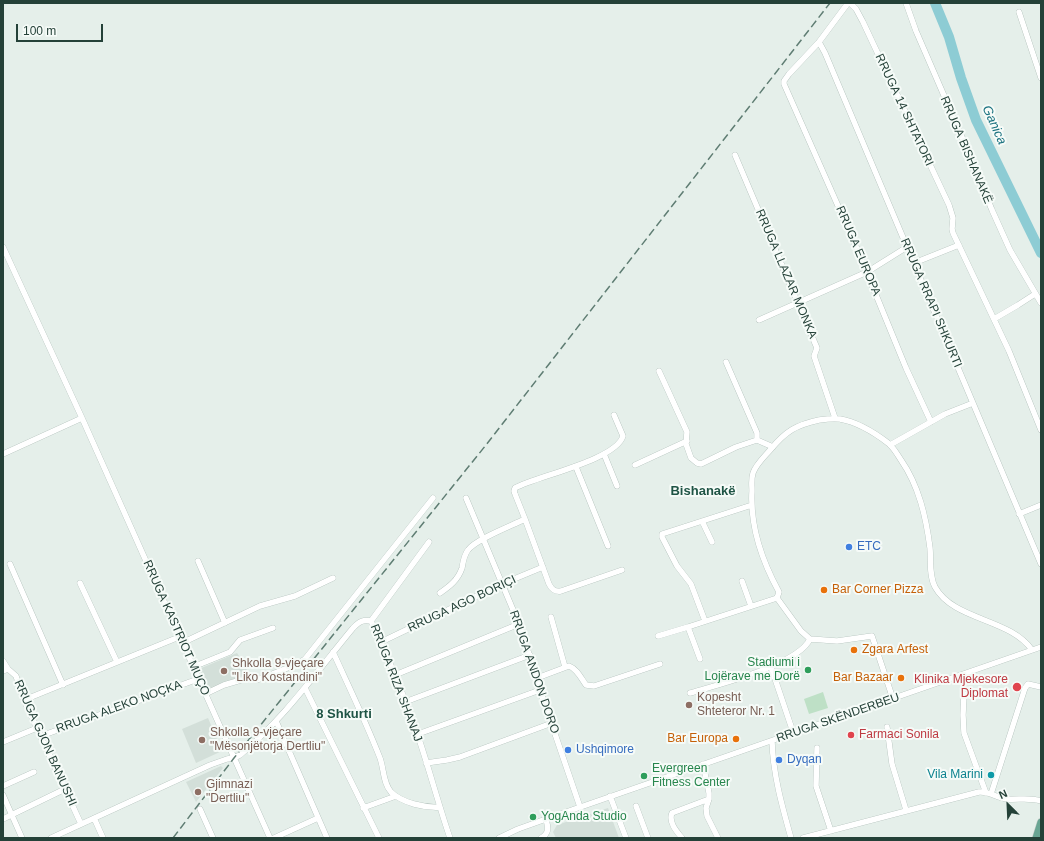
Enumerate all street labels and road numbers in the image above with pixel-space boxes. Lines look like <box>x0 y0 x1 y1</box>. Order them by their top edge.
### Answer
street label: RRUGA 14 SHTATORI <box>872 52 936 168</box>
street label: RRUGA BISHANAKË <box>937 94 995 206</box>
street label: RRUGA EUROPA <box>833 204 883 298</box>
street label: RRUGA LLAZAR MONKA <box>752 207 820 341</box>
street label: RRUGA RRAPI SHKURTI <box>897 236 965 370</box>
street label: RRUGA KASTRIOT MUÇO <box>140 558 212 698</box>
street label: RRUGA AGO BORIÇI <box>405 573 519 635</box>
street label: RRUGA ANDON DORO <box>506 609 562 735</box>
street label: RRUGA RIZA SHANAJ <box>367 622 425 744</box>
street label: RRUGA GJON BANUSHI <box>11 678 79 808</box>
street label: RRUGA ALEKO NOÇKA <box>54 678 184 736</box>
street label: RRUGA SKËNDERBEU <box>775 690 901 746</box>

